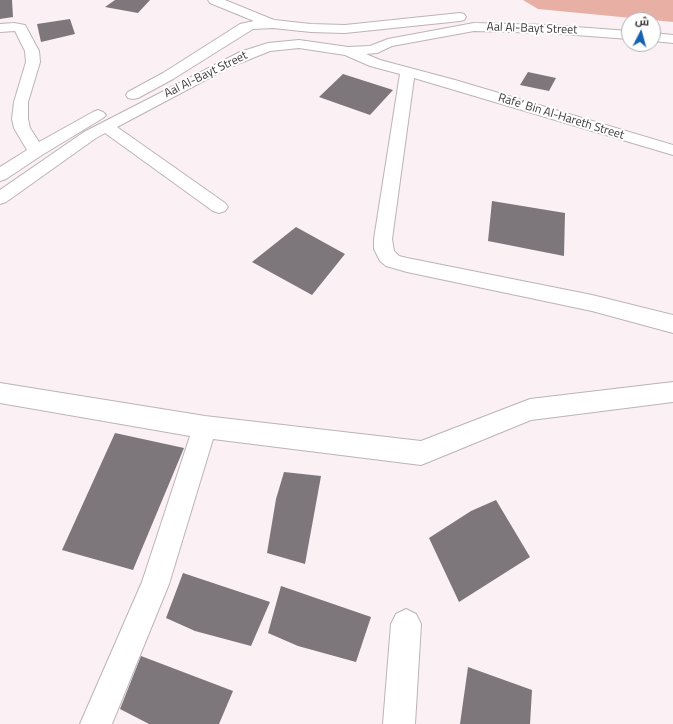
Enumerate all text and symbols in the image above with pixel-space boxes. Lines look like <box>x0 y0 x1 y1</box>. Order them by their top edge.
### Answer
north arrow <box>621 12 661 52</box>
text: ش <box>634 12 650 30</box>
street label: Aal Al-Bayt Street <box>486 20 578 38</box>
street label: Aal Al-Bayt Street <box>162 49 250 101</box>
street label: Rafe' Bin Al-Hareth Street <box>496 91 626 143</box>

